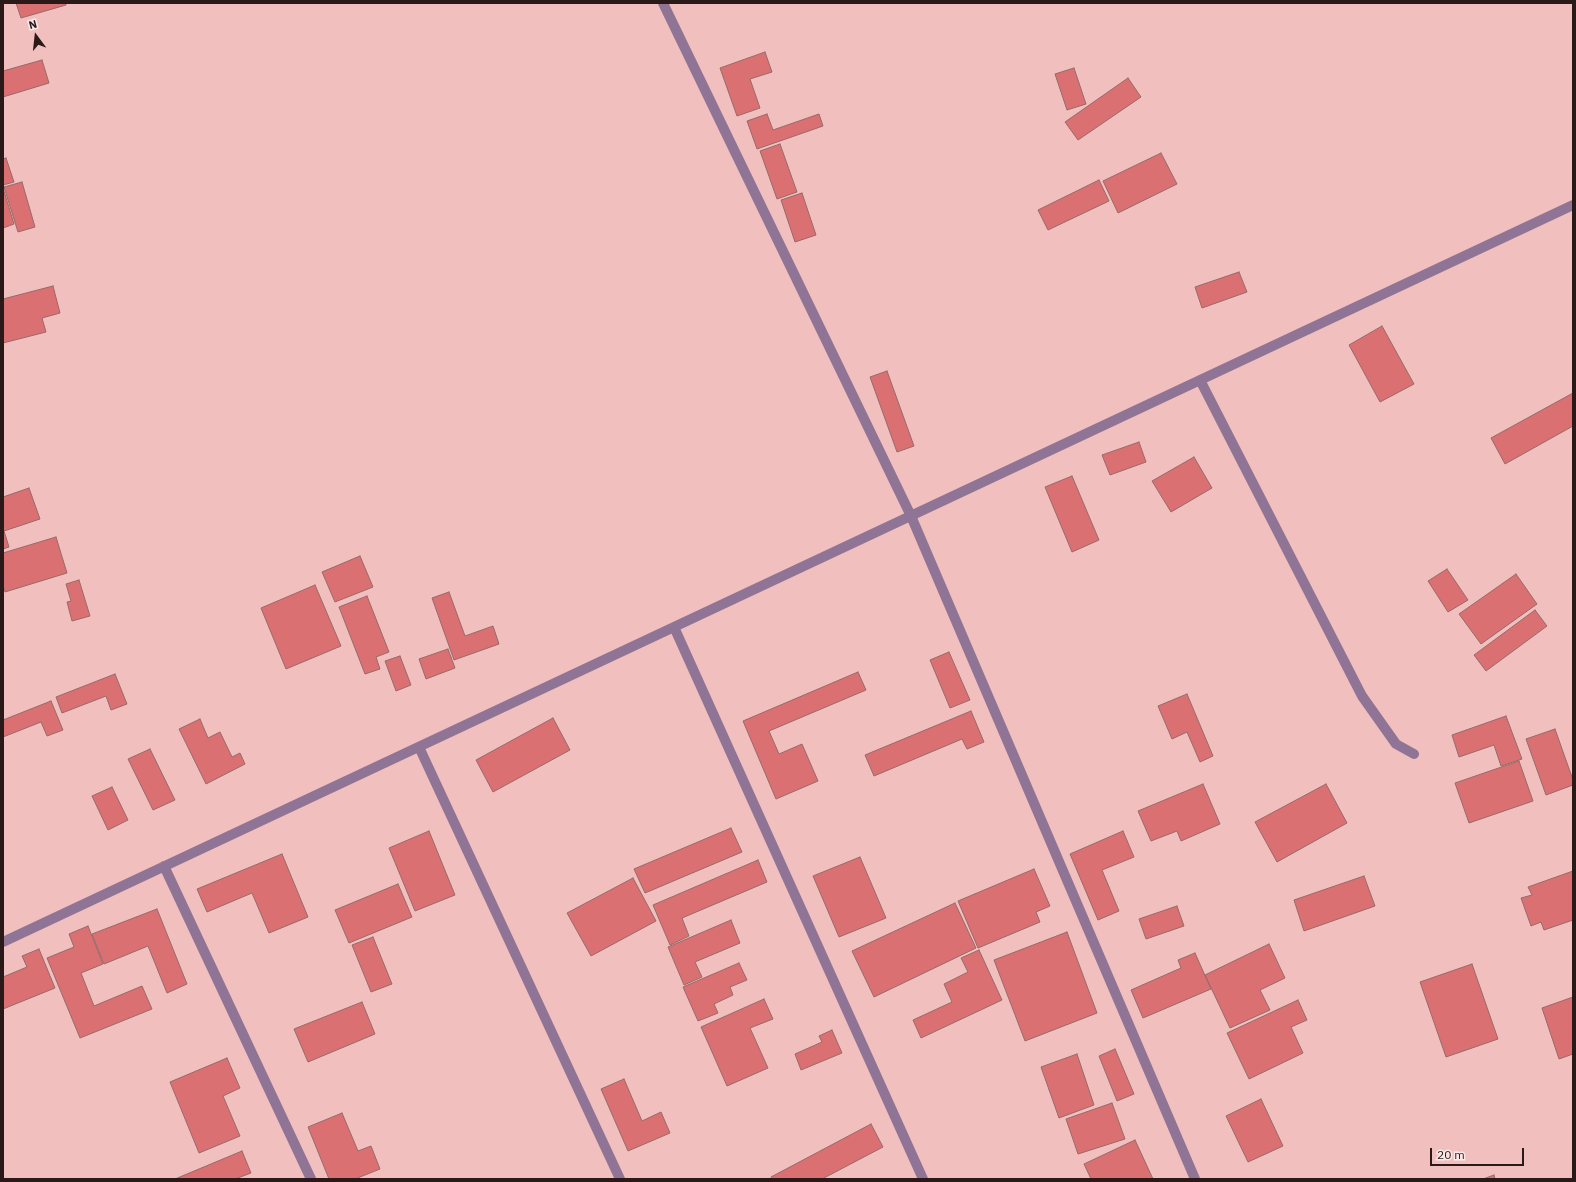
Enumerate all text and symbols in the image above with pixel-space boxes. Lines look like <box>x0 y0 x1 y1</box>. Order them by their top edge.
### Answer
north arrow <box>16 16 56 56</box>
text: N <box>27 17 39 32</box>
scale bar <box>1432 1140 1526 1166</box>
text: 20 m <box>1437 1147 1465 1162</box>

